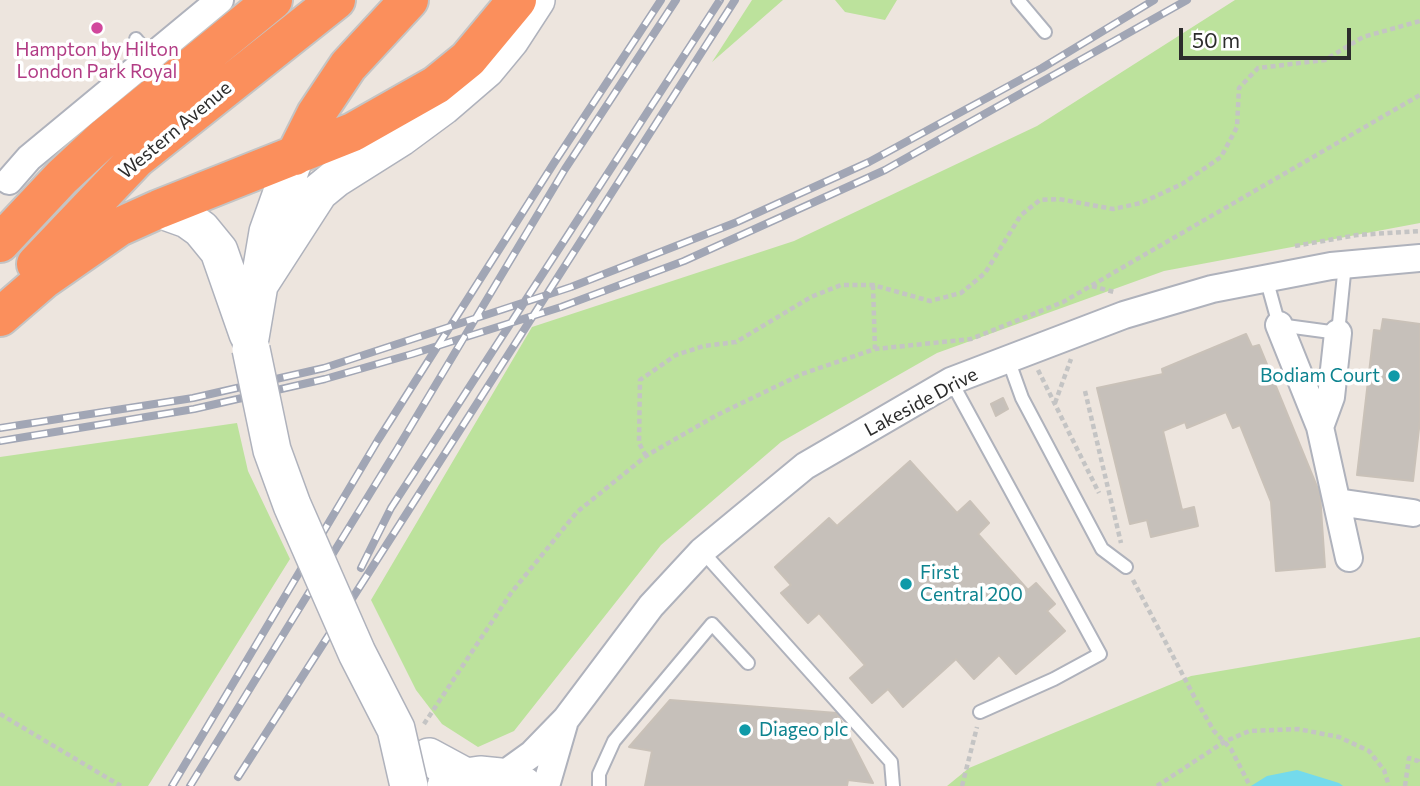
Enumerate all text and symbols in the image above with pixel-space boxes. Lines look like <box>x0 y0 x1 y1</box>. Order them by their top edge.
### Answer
scale bar <box>1182 14 1354 58</box>
marker: Hampton by Hilton London Park Royal <box>89 20 105 36</box>
text: 50 m <box>1192 27 1240 52</box>
place label: Hampton by Hilton London Park Royal <box>15 39 179 83</box>
street label: Western Avenue <box>114 76 236 184</box>
street label: Lakeside Drive <box>861 363 981 441</box>
place label: Bodiam Court <box>1260 365 1380 387</box>
marker: Bodiam Court <box>1386 368 1402 384</box>
place label: First Central 200 <box>920 562 1023 606</box>
marker: First Central 200 <box>898 576 914 592</box>
place label: Diageo plc <box>759 719 848 741</box>
marker: Diageo plc <box>737 722 753 738</box>

